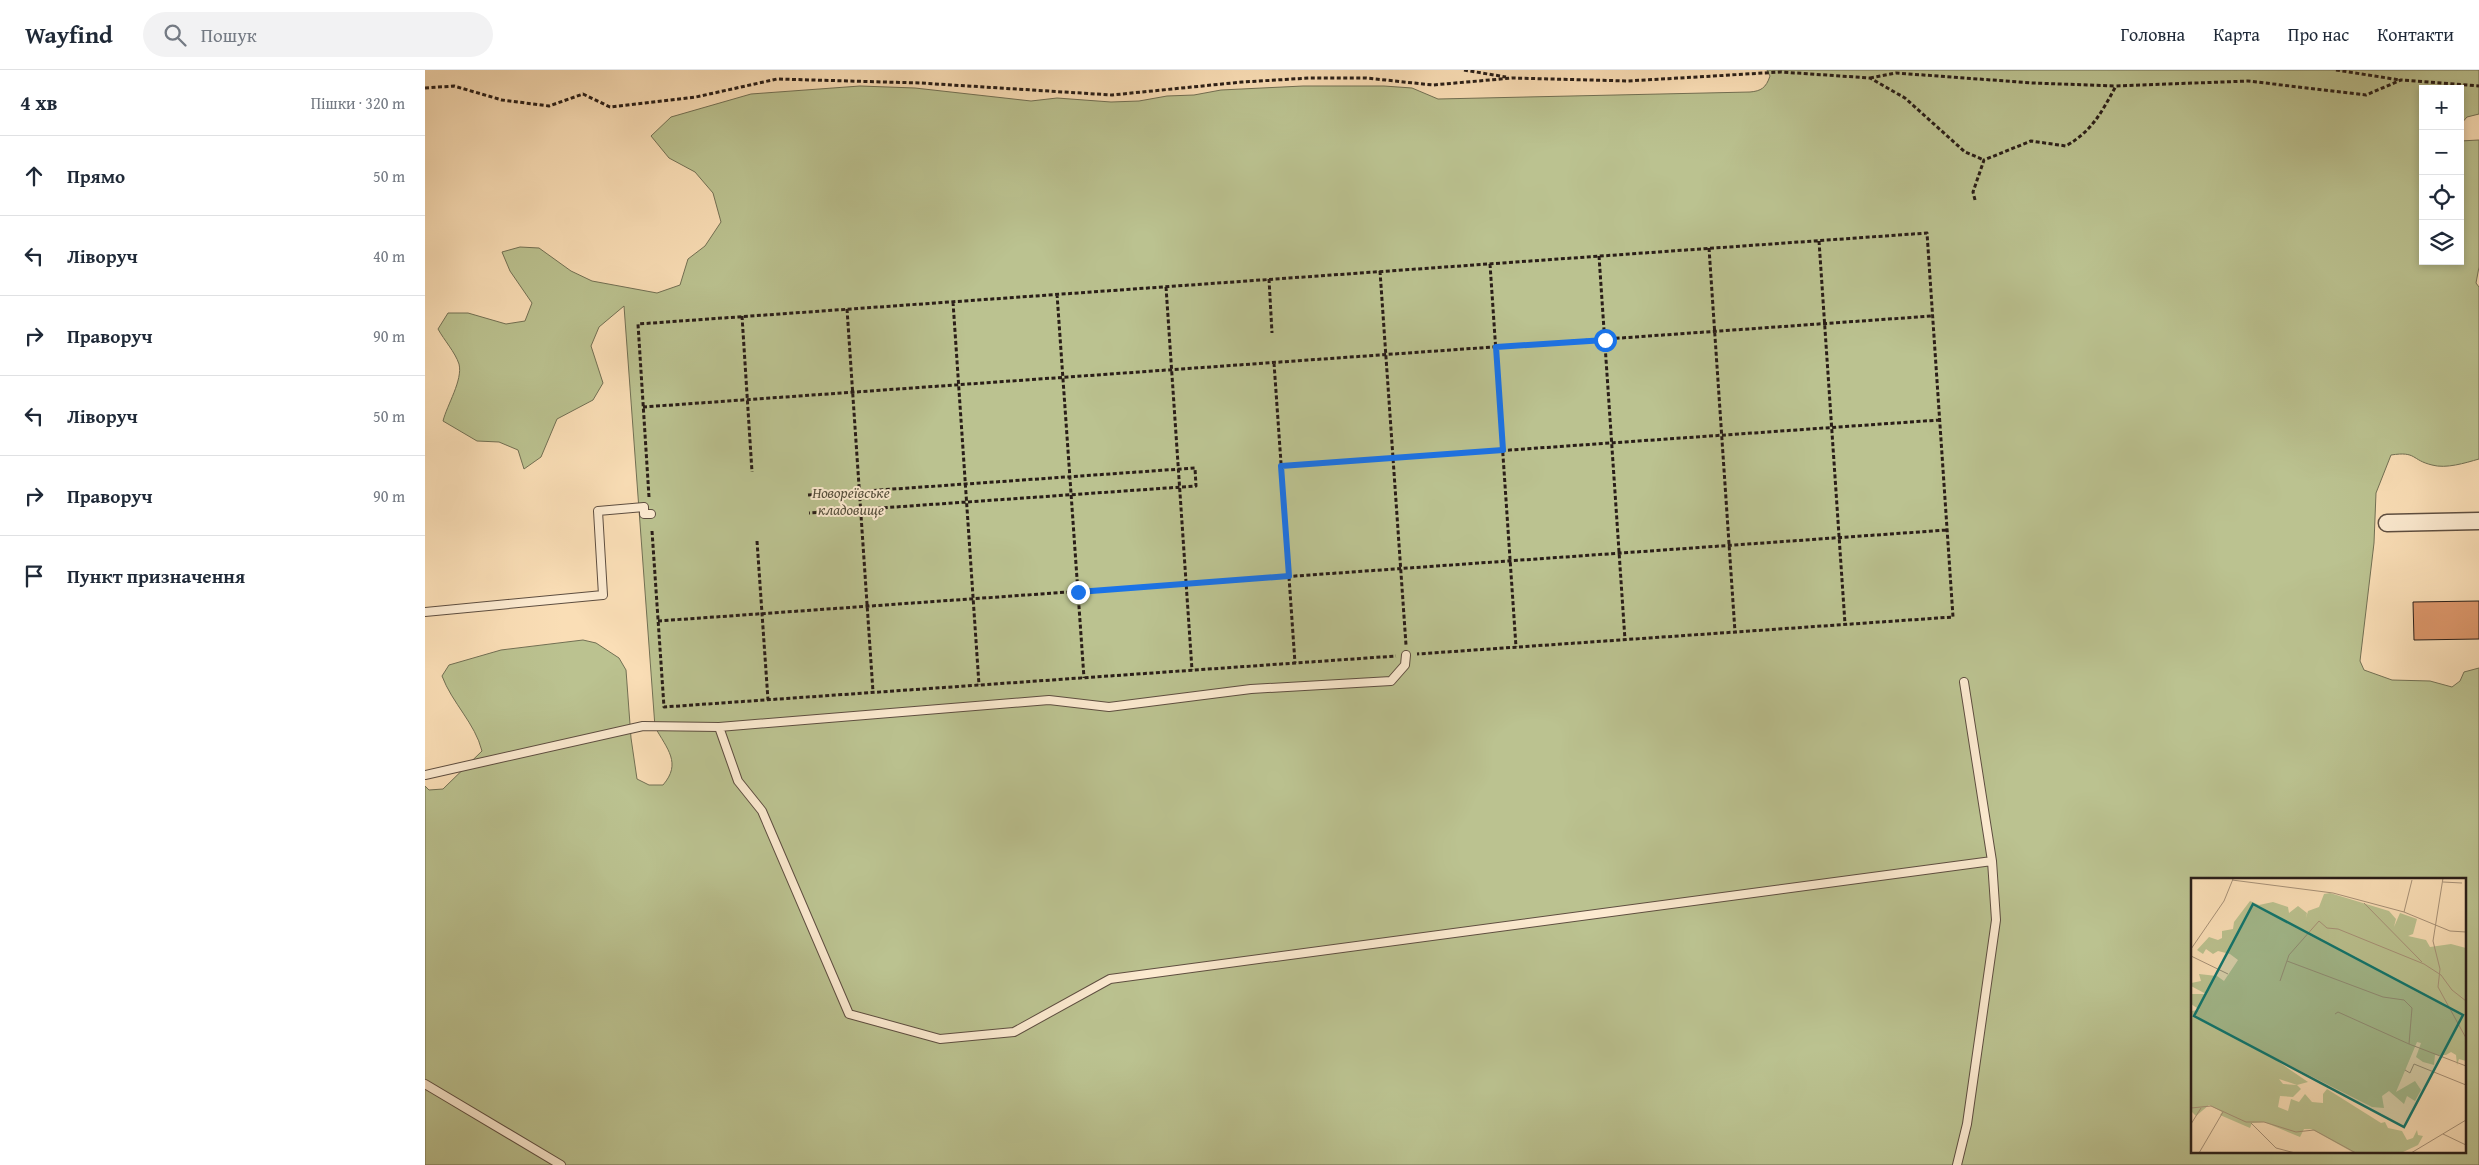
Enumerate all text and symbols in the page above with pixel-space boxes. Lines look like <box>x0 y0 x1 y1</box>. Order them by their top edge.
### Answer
search box <box>143 12 493 57</box>
text: Wayfind <box>25 17 113 52</box>
icon: search <box>161 21 189 49</box>
text: Пошук <box>201 21 257 49</box>
text: Головна <box>2120 21 2185 48</box>
text: Карта <box>2213 21 2260 48</box>
text: Про нас <box>2288 21 2349 48</box>
text: Контакти <box>2377 21 2454 48</box>
map controls <box>2419 85 2464 265</box>
button: + <box>2419 85 2464 130</box>
text: 4 хв <box>20 87 58 118</box>
text: Пішки · 320 m <box>311 91 405 115</box>
button: − <box>2419 130 2464 175</box>
icon: ahead <box>20 162 48 190</box>
text: Прямо <box>67 162 125 190</box>
text: 50 m <box>373 164 405 188</box>
button: locate <box>2419 175 2464 220</box>
button: layers <box>2419 220 2464 265</box>
icon: left <box>20 242 48 270</box>
text: Ліворуч <box>67 242 138 270</box>
text: 40 m <box>373 244 405 268</box>
icon: right <box>20 322 48 350</box>
text: Праворуч <box>67 322 152 350</box>
text: 90 m <box>373 324 405 348</box>
route start <box>1594 329 1617 352</box>
icon: left <box>20 402 48 430</box>
text: Ліворуч <box>67 402 138 430</box>
text: 50 m <box>373 404 405 428</box>
icon: right <box>20 482 48 510</box>
text: Праворуч <box>67 482 152 510</box>
park label: Новореївське кладовище <box>812 482 890 520</box>
text: 90 m <box>373 484 405 508</box>
icon: arrive <box>20 562 48 590</box>
text: Пункт призначення <box>67 562 245 590</box>
route end <box>1067 581 1090 604</box>
inset map <box>2191 878 2467 1152</box>

